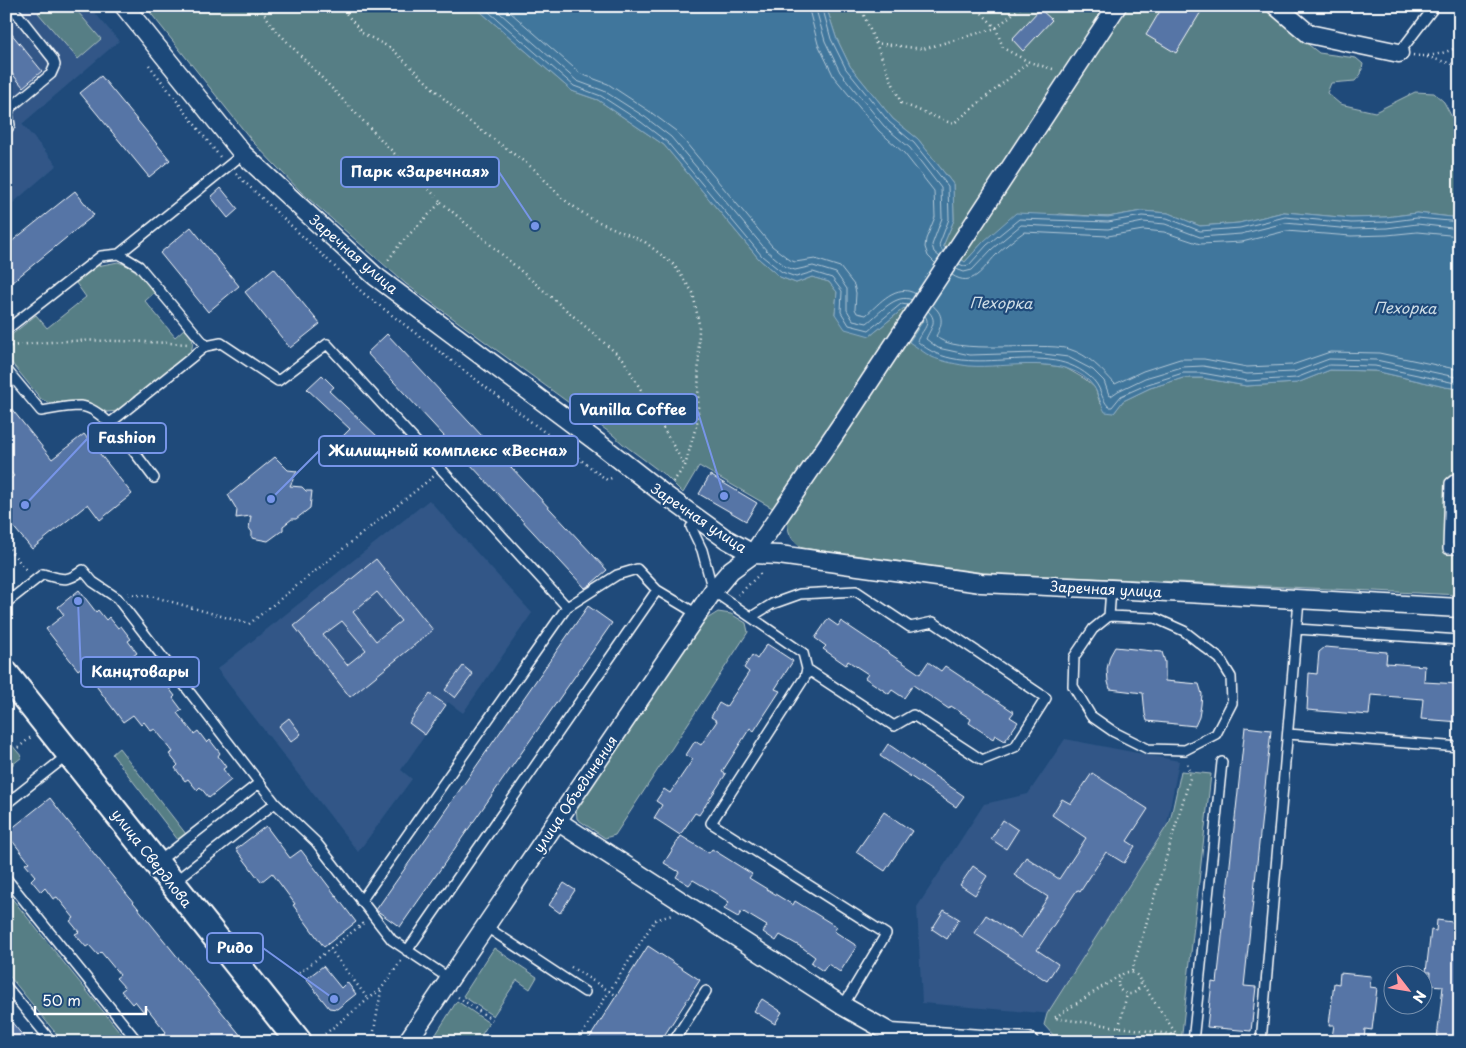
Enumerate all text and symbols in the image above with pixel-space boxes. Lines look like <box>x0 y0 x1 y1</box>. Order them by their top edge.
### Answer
callout: Парк «Заречная» <box>341 157 499 187</box>
text: Парк «Заречная» <box>351 159 489 182</box>
street label: Заречная улица <box>305 209 403 299</box>
water label: Пехорка <box>969 290 1033 314</box>
water label: Пехорка <box>1373 295 1437 319</box>
callout: Vanilla Coffee <box>570 394 697 424</box>
text: Vanilla Coffee <box>579 397 687 420</box>
callout: Fashion <box>88 423 166 453</box>
text: Fashion <box>98 425 156 448</box>
callout: Жилищный комплекс «Весна» <box>319 436 578 466</box>
text: Жилищный комплекс «Весна» <box>328 438 567 461</box>
street label: Заречная улица <box>647 478 751 558</box>
street label: Заречная улица <box>1050 576 1162 602</box>
callout: Канцтовары <box>81 657 199 687</box>
text: Канцтовары <box>91 659 189 682</box>
street label: улица Объединения <box>528 731 622 857</box>
street label: улица Свердлова <box>107 804 197 912</box>
callout: Ридо <box>207 933 263 963</box>
text: Ридо <box>217 935 253 958</box>
north arrow <box>1384 966 1434 1016</box>
scale bar <box>35 983 146 1015</box>
text: N <box>1408 987 1431 1007</box>
text: 50 m <box>42 988 81 1011</box>

